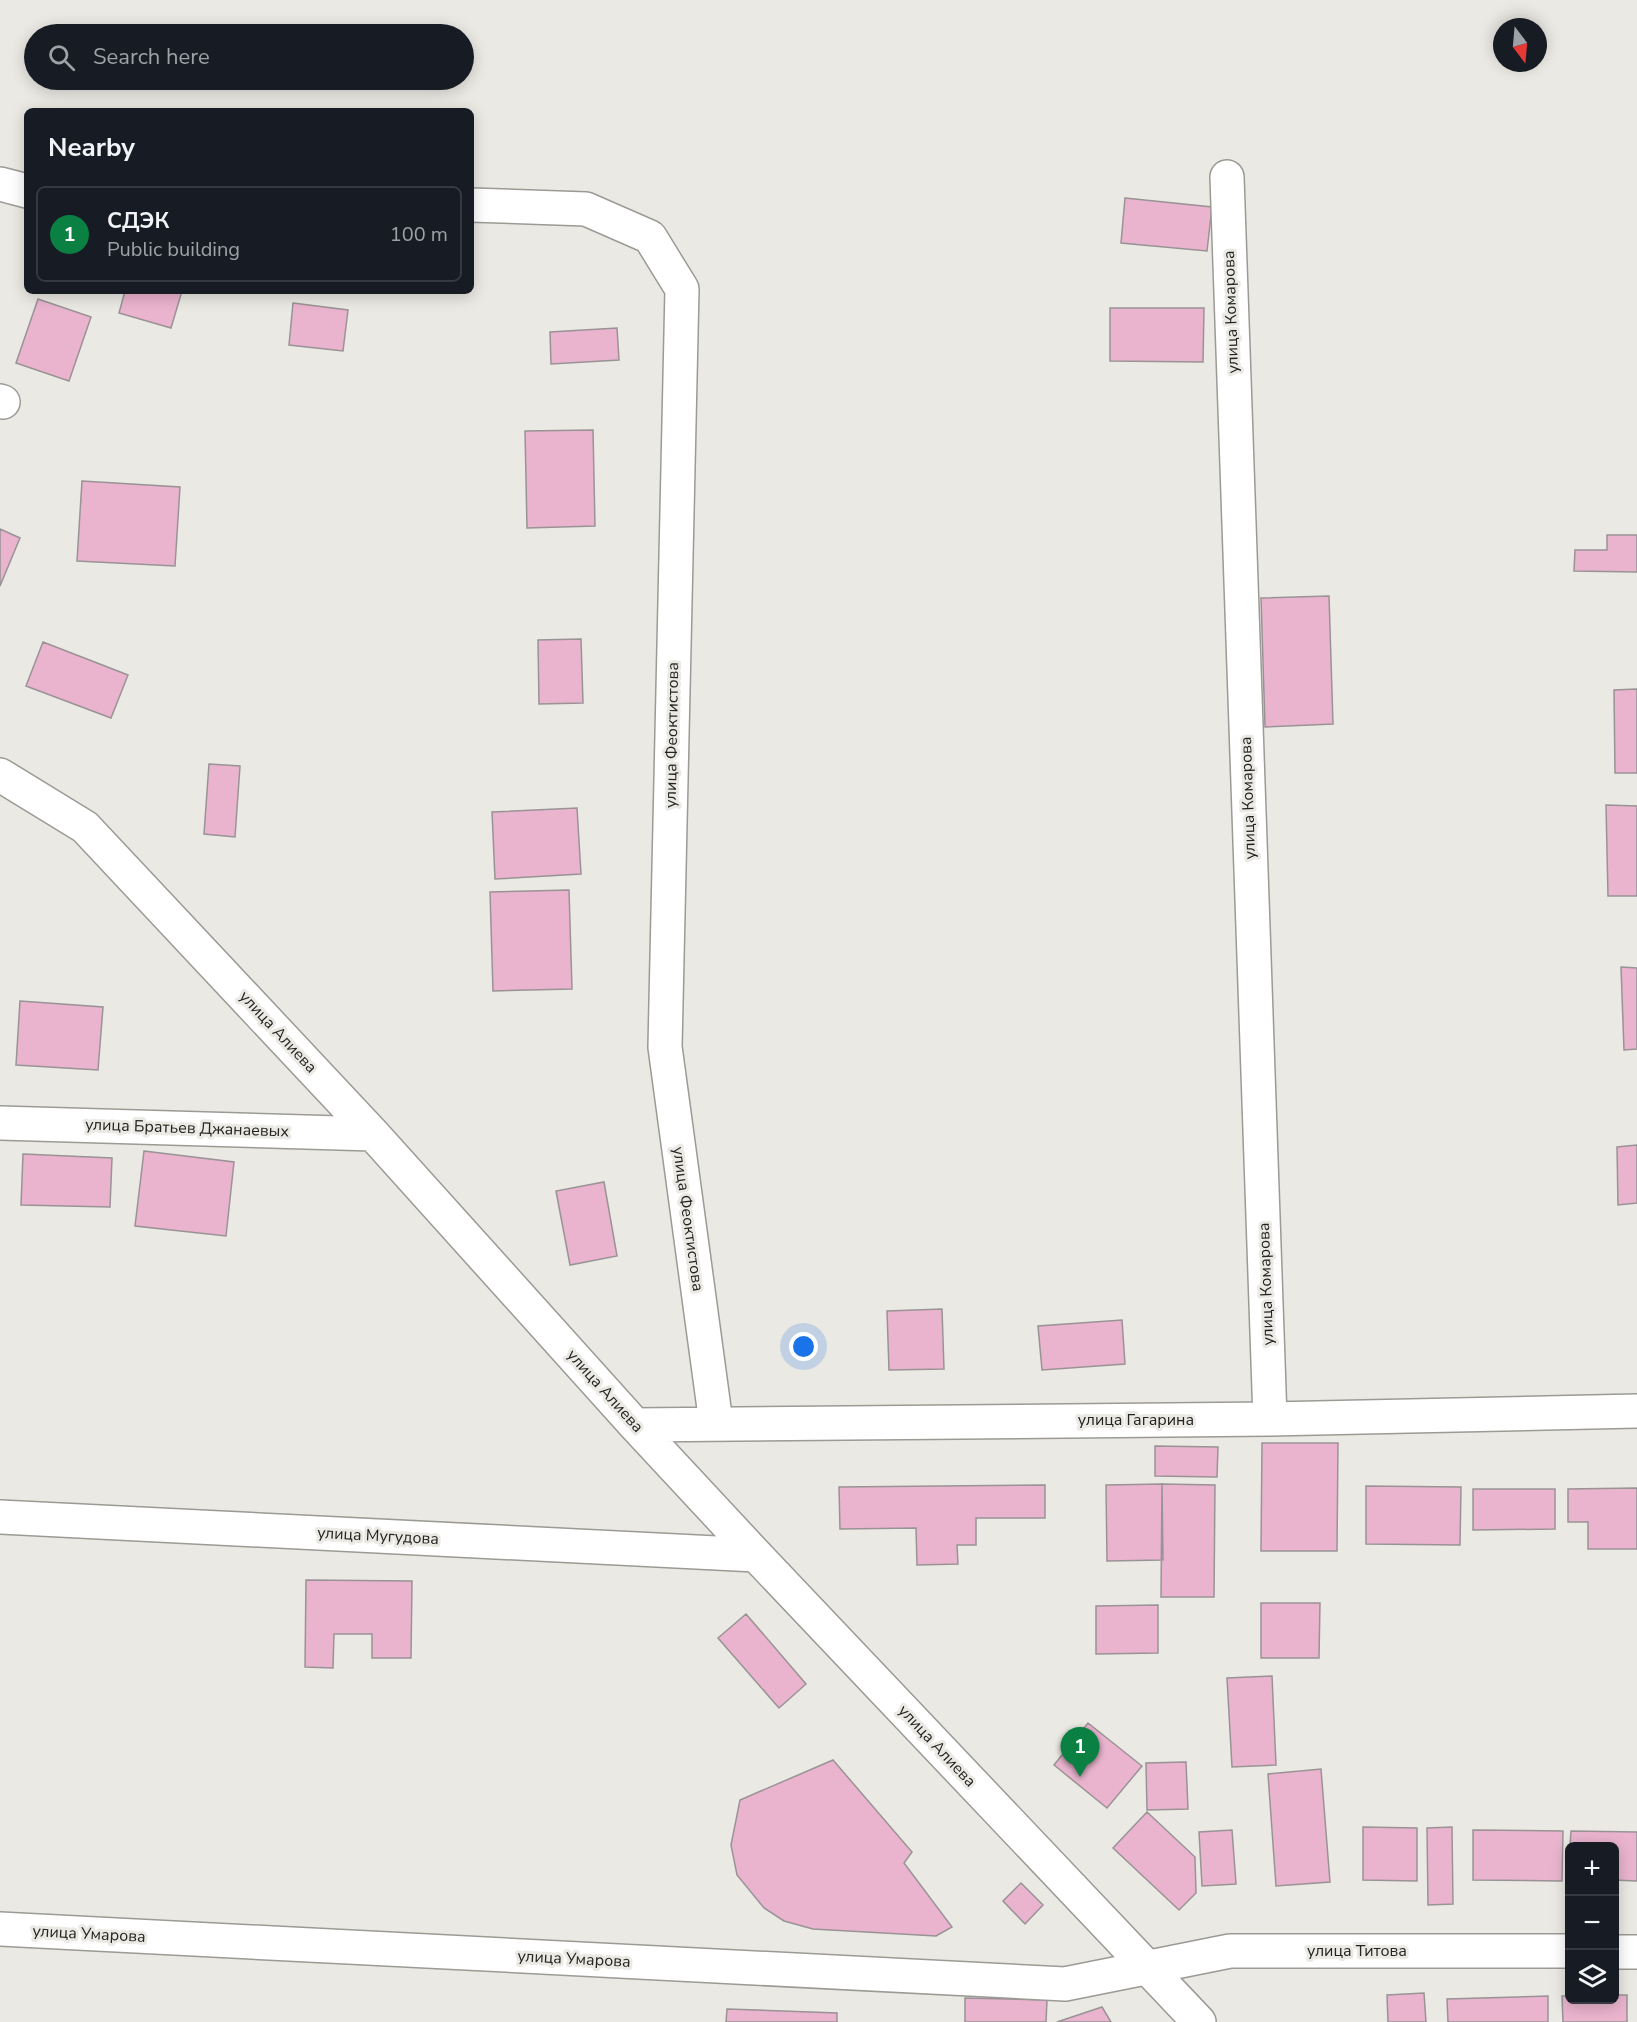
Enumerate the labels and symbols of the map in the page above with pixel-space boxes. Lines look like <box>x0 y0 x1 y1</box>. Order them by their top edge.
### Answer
north arrow <box>1493 18 1547 72</box>
street label: улица Комарова <box>1218 250 1244 374</box>
street label: улица Феоктистова <box>660 662 684 808</box>
street label: улица Комарова <box>1235 736 1261 860</box>
street label: улица Алиева <box>234 986 322 1078</box>
street label: улица Братьев Джанаевых <box>85 1113 290 1143</box>
street label: улица Феоктистова <box>667 1145 709 1293</box>
street label: улица Комарова <box>1253 1222 1279 1346</box>
your location <box>789 1332 818 1361</box>
street label: улица Алиева <box>562 1345 648 1437</box>
street label: улица Гагарина <box>1078 1409 1194 1431</box>
street label: улица Мугудова <box>317 1522 439 1550</box>
street label: улица Алиева <box>893 1700 981 1792</box>
pin: 1 <box>1060 1728 1100 1777</box>
street label: улица Умарова <box>32 1920 146 1948</box>
street label: улица Титова <box>1307 1940 1407 1962</box>
street label: улица Умарова <box>517 1945 631 1973</box>

